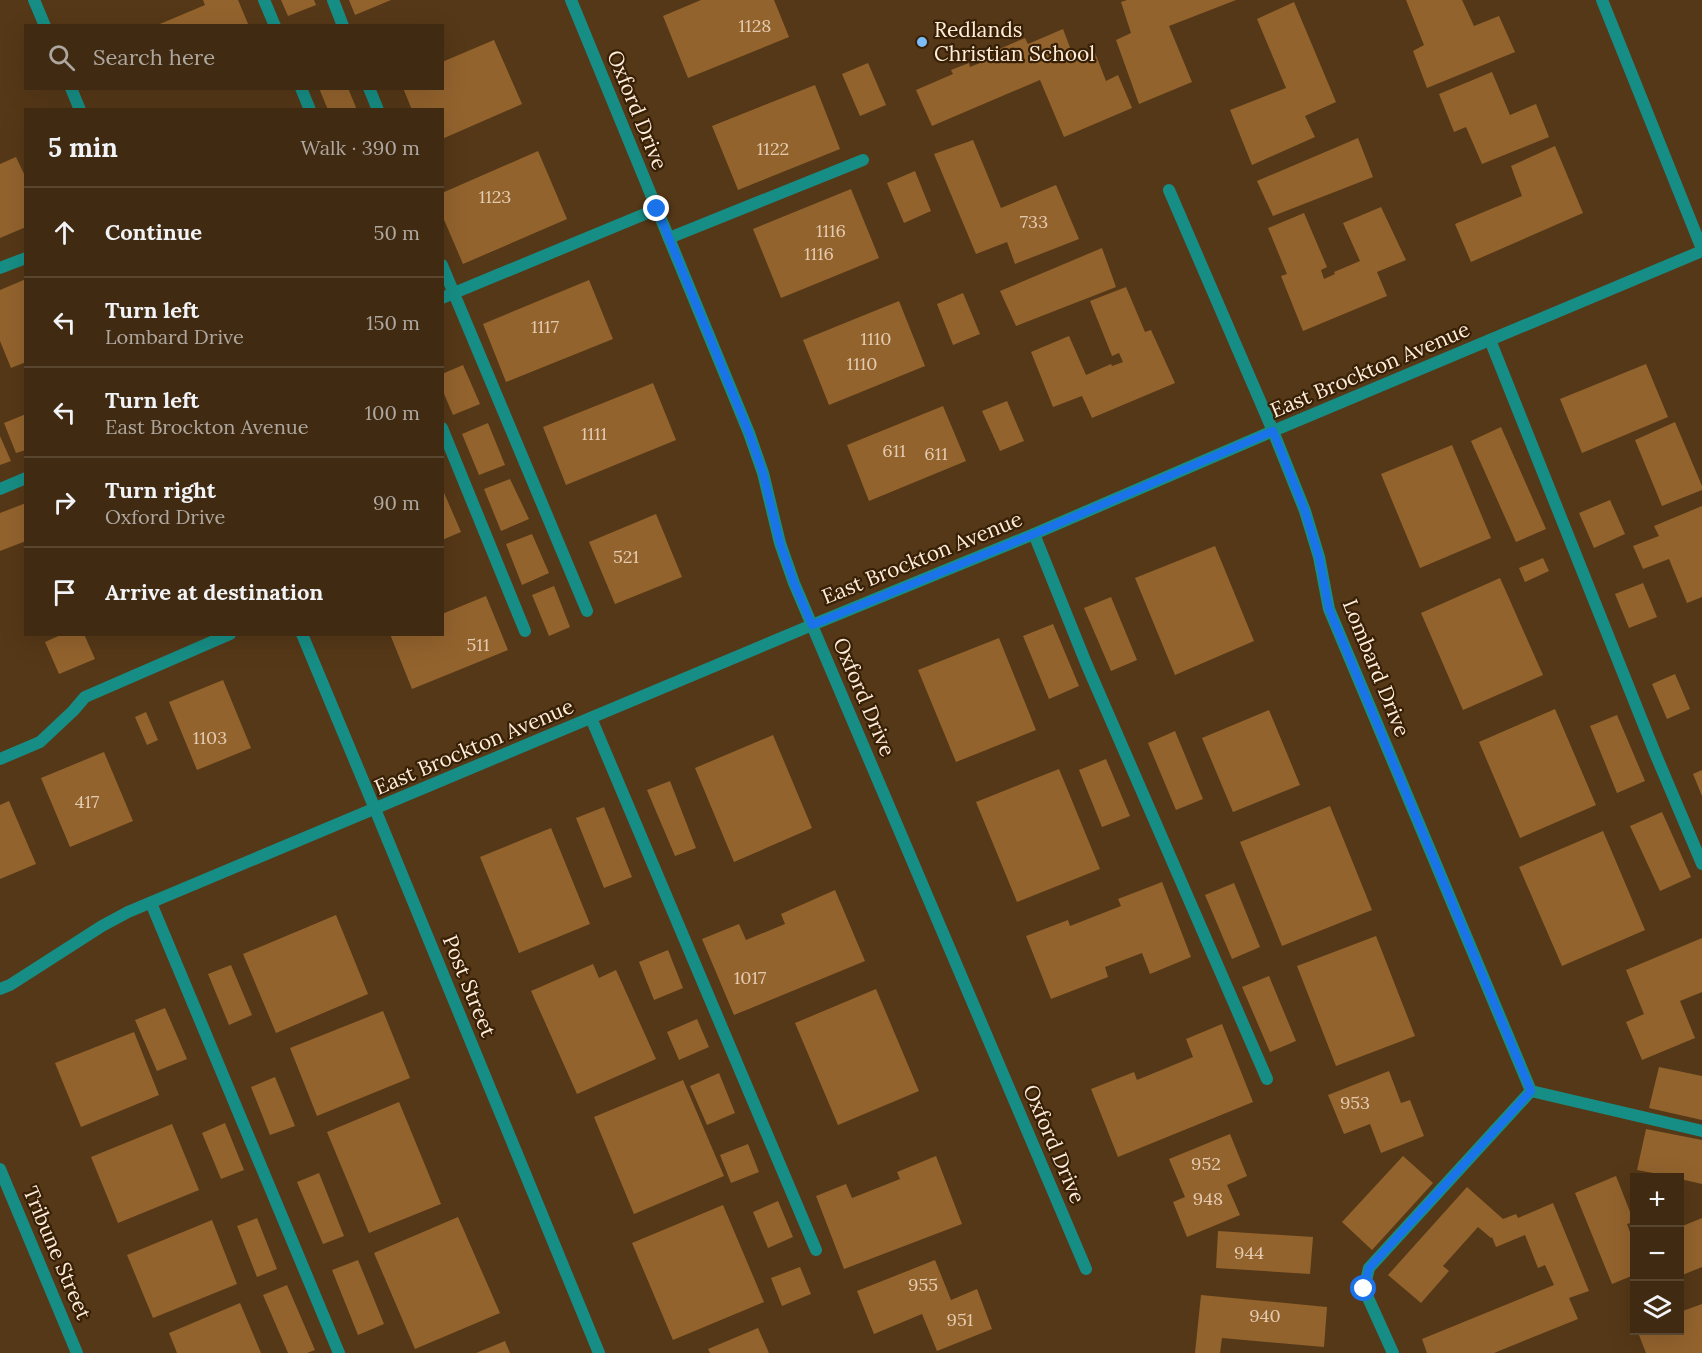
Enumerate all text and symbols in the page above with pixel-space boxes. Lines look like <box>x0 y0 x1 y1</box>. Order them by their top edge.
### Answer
house number: 1128 <box>739 14 771 37</box>
place label: Redlands Christian School <box>934 16 1095 67</box>
search box <box>24 24 444 90</box>
marker: Redlands Christian School <box>915 35 929 49</box>
icon: search <box>45 41 78 74</box>
text: Search here <box>93 43 215 71</box>
street label: Oxford Drive <box>601 46 674 174</box>
text: 5 min <box>48 131 118 164</box>
text: Walk · 390 m <box>301 135 420 160</box>
house number: 1122 <box>757 137 789 160</box>
house number: 1123 <box>479 185 511 208</box>
route end <box>643 195 669 221</box>
house number: 733 <box>1020 210 1048 233</box>
icon: ahead <box>48 216 81 249</box>
text: Continue <box>105 218 202 246</box>
house number: 1116 <box>816 219 846 242</box>
text: 50 m <box>374 220 420 245</box>
house number: 1116 <box>804 242 834 265</box>
text: Turn left <box>105 296 199 324</box>
icon: left <box>48 306 81 339</box>
text: 150 m <box>366 310 420 335</box>
house number: 1117 <box>531 315 559 338</box>
street label: East Brockton Avenue <box>1266 315 1473 424</box>
text: Lombard Drive <box>105 324 244 349</box>
house number: 1110 <box>861 327 891 350</box>
house number: 1110 <box>847 352 877 375</box>
text: Turn left <box>105 386 199 414</box>
icon: left <box>48 396 81 429</box>
text: 100 m <box>365 400 420 425</box>
text: East Brockton Avenue <box>105 414 309 439</box>
house number: 1111 <box>581 422 607 445</box>
house number: 611 <box>882 439 906 462</box>
house number: 611 <box>924 442 948 465</box>
text: Turn right <box>105 476 216 504</box>
icon: right <box>48 486 81 519</box>
text: 90 m <box>373 490 420 515</box>
text: Oxford Drive <box>105 504 225 529</box>
street label: East Brockton Avenue <box>818 505 1026 610</box>
house number: 521 <box>613 545 639 568</box>
icon: arrive <box>48 576 81 609</box>
text: Arrive at destination <box>105 578 323 606</box>
street label: Lombard Drive <box>1337 595 1416 740</box>
house number: 511 <box>467 633 489 656</box>
street label: Oxford Drive <box>827 633 902 760</box>
street label: East Brockton Avenue <box>370 692 577 801</box>
house number: 1103 <box>193 726 227 749</box>
house number: 417 <box>75 790 99 813</box>
street label: Post Street <box>437 931 502 1042</box>
house number: 1017 <box>734 966 766 989</box>
street label: Oxford Drive <box>1017 1080 1092 1207</box>
house number: 953 <box>1340 1091 1370 1114</box>
house number: 952 <box>1191 1152 1221 1175</box>
map controls <box>1630 1173 1684 1335</box>
button: + <box>1630 1173 1684 1227</box>
street label: Tribune Street <box>17 1182 98 1324</box>
house number: 948 <box>1193 1187 1223 1210</box>
button: − <box>1630 1227 1684 1281</box>
house number: 944 <box>1234 1241 1264 1264</box>
house number: 955 <box>908 1273 938 1296</box>
route start <box>1350 1275 1376 1301</box>
button: layers <box>1630 1281 1684 1335</box>
house number: 940 <box>1249 1304 1281 1327</box>
house number: 951 <box>947 1308 973 1331</box>

